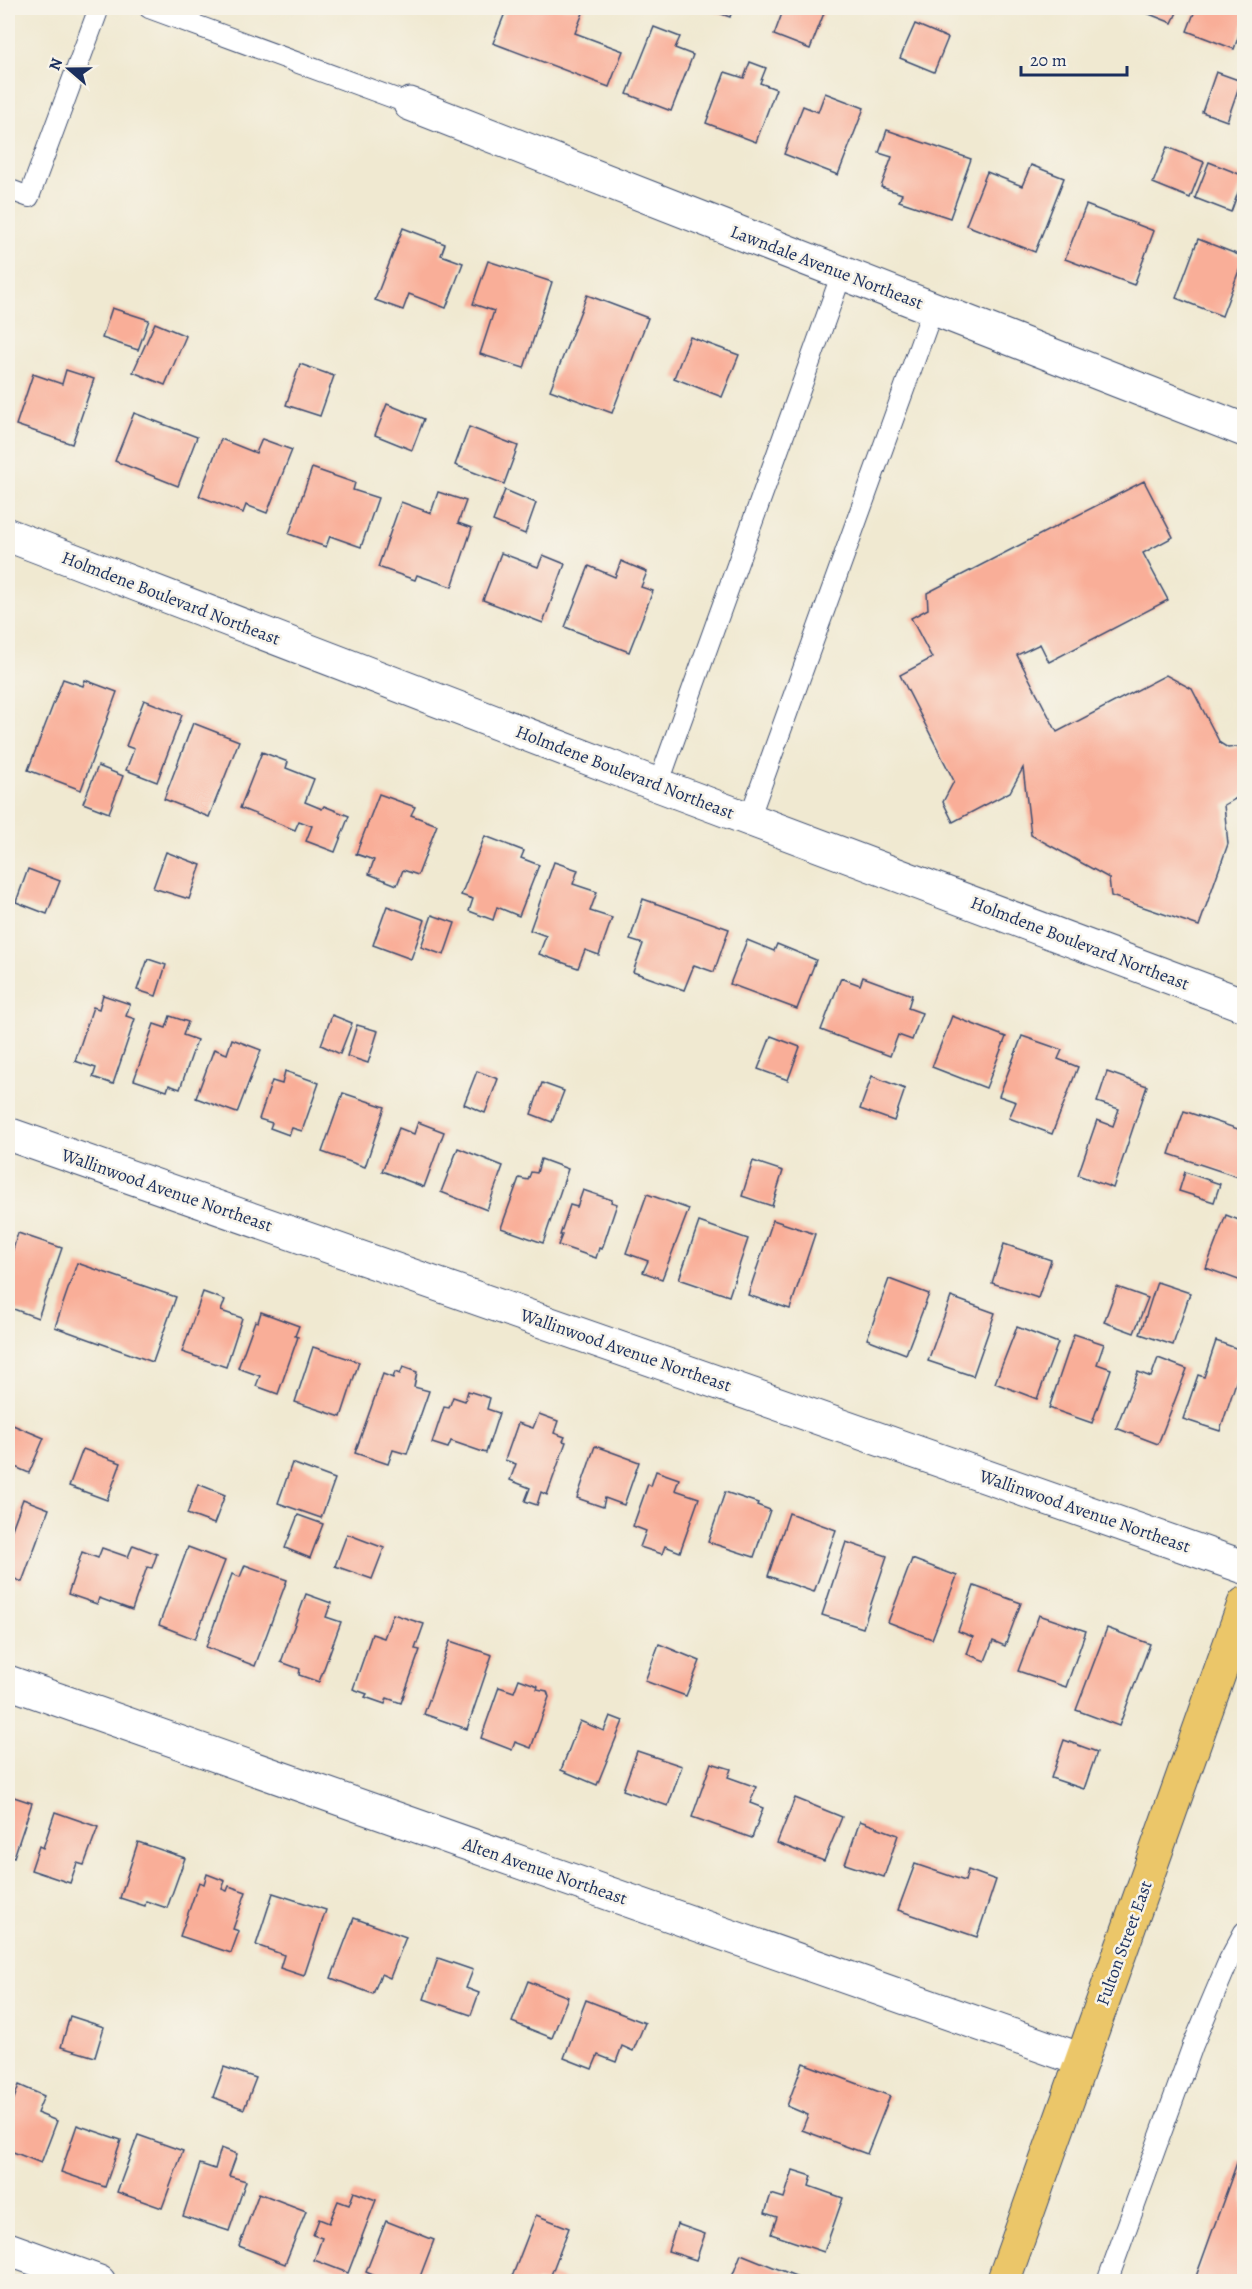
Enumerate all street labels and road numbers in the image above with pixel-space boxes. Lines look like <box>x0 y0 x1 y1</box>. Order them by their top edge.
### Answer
street label: Lawndale Avenue Northeast <box>727 219 927 315</box>
street label: Holmdene Boulevard Northeast <box>58 545 284 651</box>
street label: Holmdene Boulevard Northeast <box>512 719 738 825</box>
street label: Holmdene Boulevard Northeast <box>967 890 1193 996</box>
street label: Wallinwood Avenue Northeast <box>57 1142 276 1237</box>
street label: Wallinwood Avenue Northeast <box>516 1302 735 1397</box>
street label: Wallinwood Avenue Northeast <box>975 1463 1194 1558</box>
street label: Alten Avenue Northeast <box>458 1831 631 1910</box>
street label: Fulton Street East <box>1090 1877 1158 2009</box>

